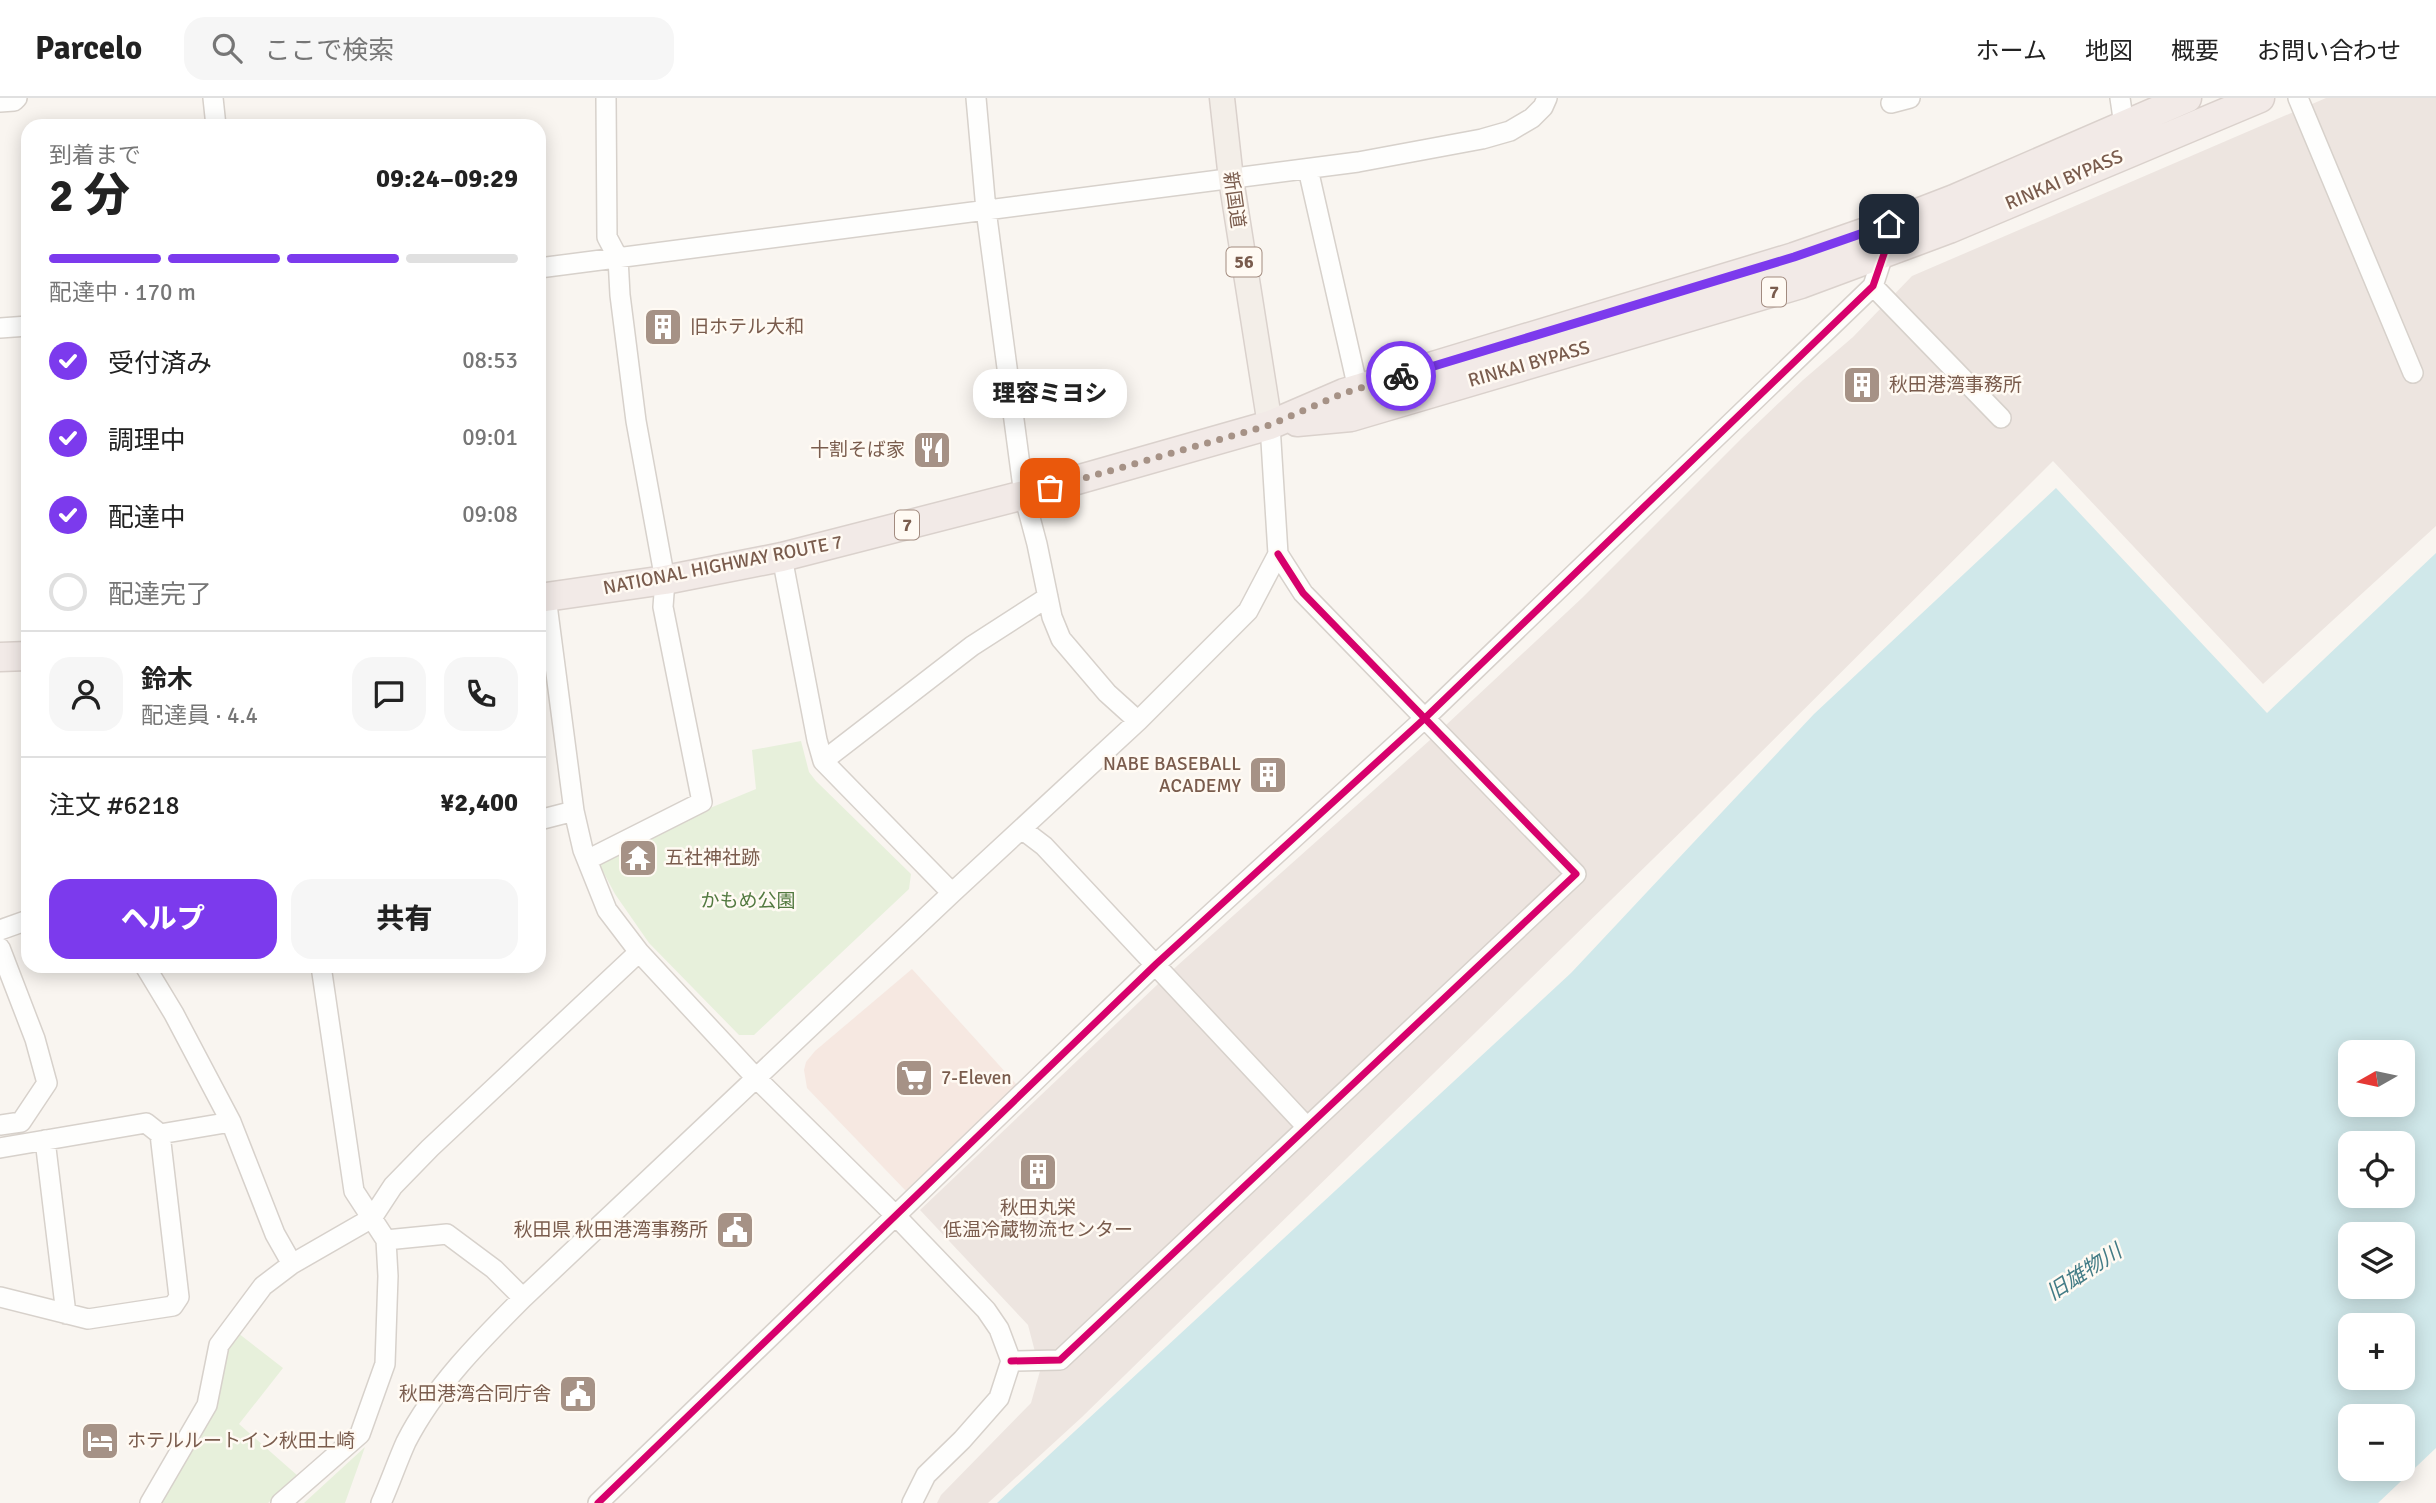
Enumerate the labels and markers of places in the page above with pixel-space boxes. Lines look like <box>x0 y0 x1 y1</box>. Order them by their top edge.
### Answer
pin <box>1859 194 1919 254</box>
building icon: 旧ホテル大和 <box>642 306 684 348</box>
place label: 旧ホテル大和 <box>690 315 804 339</box>
building icon: 秋田港湾事務所 <box>1841 364 1883 406</box>
callout: 理容ミヨシ <box>973 369 1127 418</box>
place label: 秋田港湾事務所 <box>1889 373 2022 397</box>
restaurant icon: 十割そば家 <box>911 429 953 471</box>
place label: 十割そば家 <box>810 438 905 462</box>
pin <box>1020 458 1080 518</box>
place label: NABE BASEBALL ACADEMY <box>1103 752 1241 798</box>
building icon: NABE BASEBALL ACADEMY <box>1247 754 1289 796</box>
temple icon: 五社神社跡 <box>617 837 659 879</box>
place label: 五社神社跡 <box>665 846 760 870</box>
supermarket icon: 7-Eleven <box>893 1057 935 1099</box>
place label: 7-Eleven <box>941 1066 1012 1090</box>
building icon: 秋田丸栄 低温冷蔵物流センター <box>1017 1151 1059 1193</box>
place label: 秋田丸栄 低温冷蔵物流センター <box>943 1196 1133 1242</box>
public building icon: 秋田県 秋田港湾事務所 <box>714 1209 756 1251</box>
place label: 秋田県 秋田港湾事務所 <box>514 1218 708 1242</box>
public building icon: 秋田港湾合同庁舎 <box>557 1373 599 1415</box>
place label: 秋田港湾合同庁舎 <box>399 1382 551 1406</box>
hotel icon: ホテルルートイン秋田土崎 <box>79 1420 121 1462</box>
place label: ホテルルートイン秋田土崎 <box>127 1429 355 1453</box>

